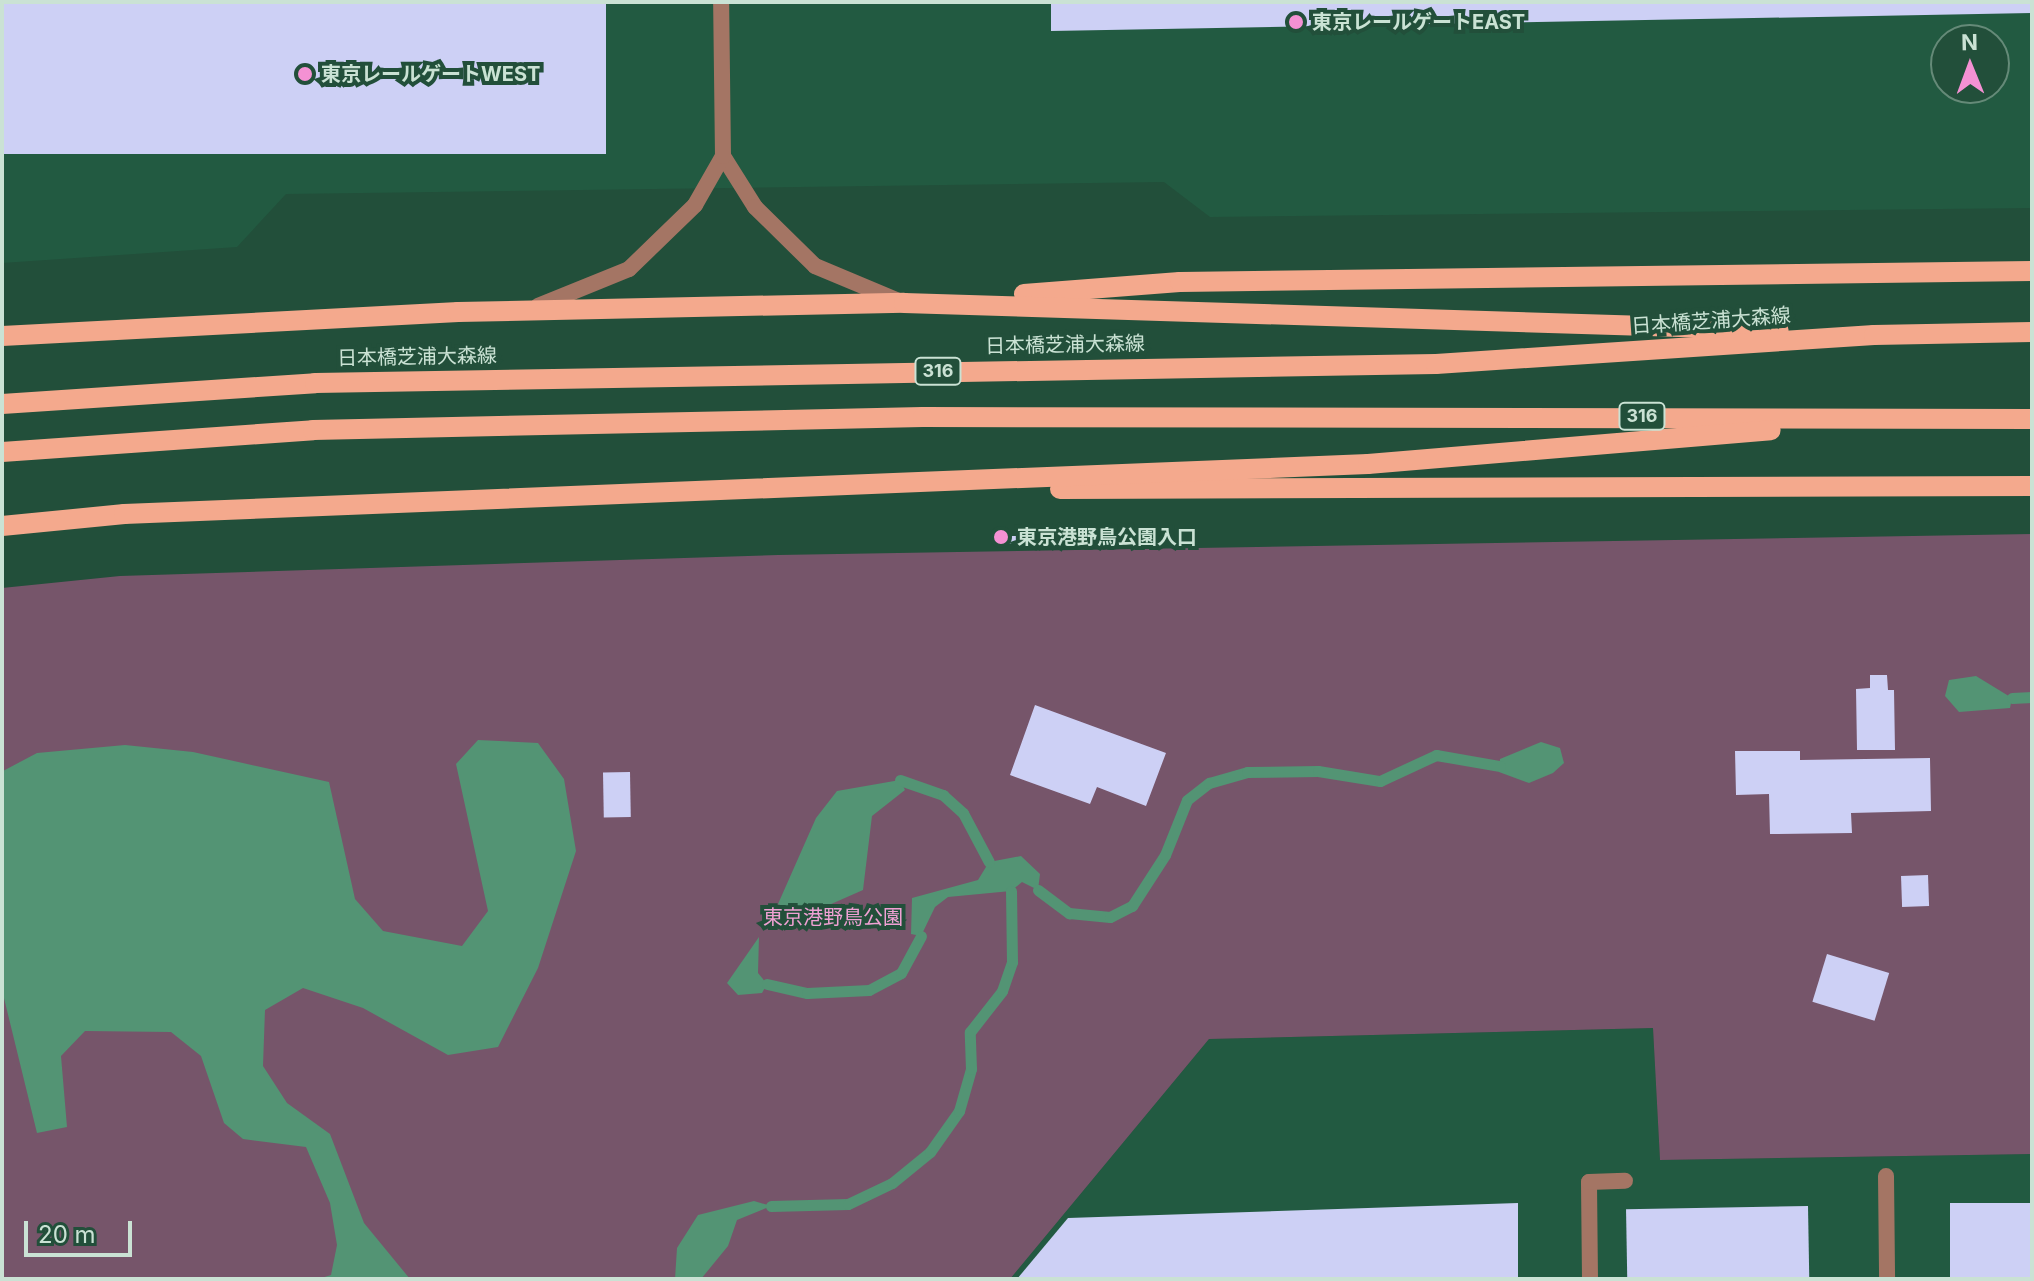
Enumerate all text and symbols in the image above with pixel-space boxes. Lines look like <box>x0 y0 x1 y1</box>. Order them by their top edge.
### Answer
place label: 東京レールゲートEAST <box>1312 10 1525 34</box>
marker: 東京レールゲートEAST <box>1287 13 1305 31</box>
north arrow <box>1930 24 2010 104</box>
text: N <box>1961 29 1978 55</box>
place label: 東京レールゲートWEST <box>321 62 540 86</box>
marker: 東京レールゲートWEST <box>296 65 314 83</box>
street label: 日本橋芝浦大森線 <box>1630 303 1792 339</box>
street label: 日本橋芝浦大森線 <box>985 332 1145 358</box>
street label: 日本橋芝浦大森線 <box>337 344 497 370</box>
road number: 316 <box>914 357 962 385</box>
road number: 316 <box>1618 402 1666 430</box>
place label: 東京港野鳥公園入口 <box>1017 525 1197 549</box>
marker: 東京港野鳥公園入口 <box>992 528 1010 546</box>
park label: 東京港野鳥公園 <box>763 905 903 929</box>
scale bar <box>28 1205 136 1255</box>
text: 20 m <box>38 1220 96 1249</box>

